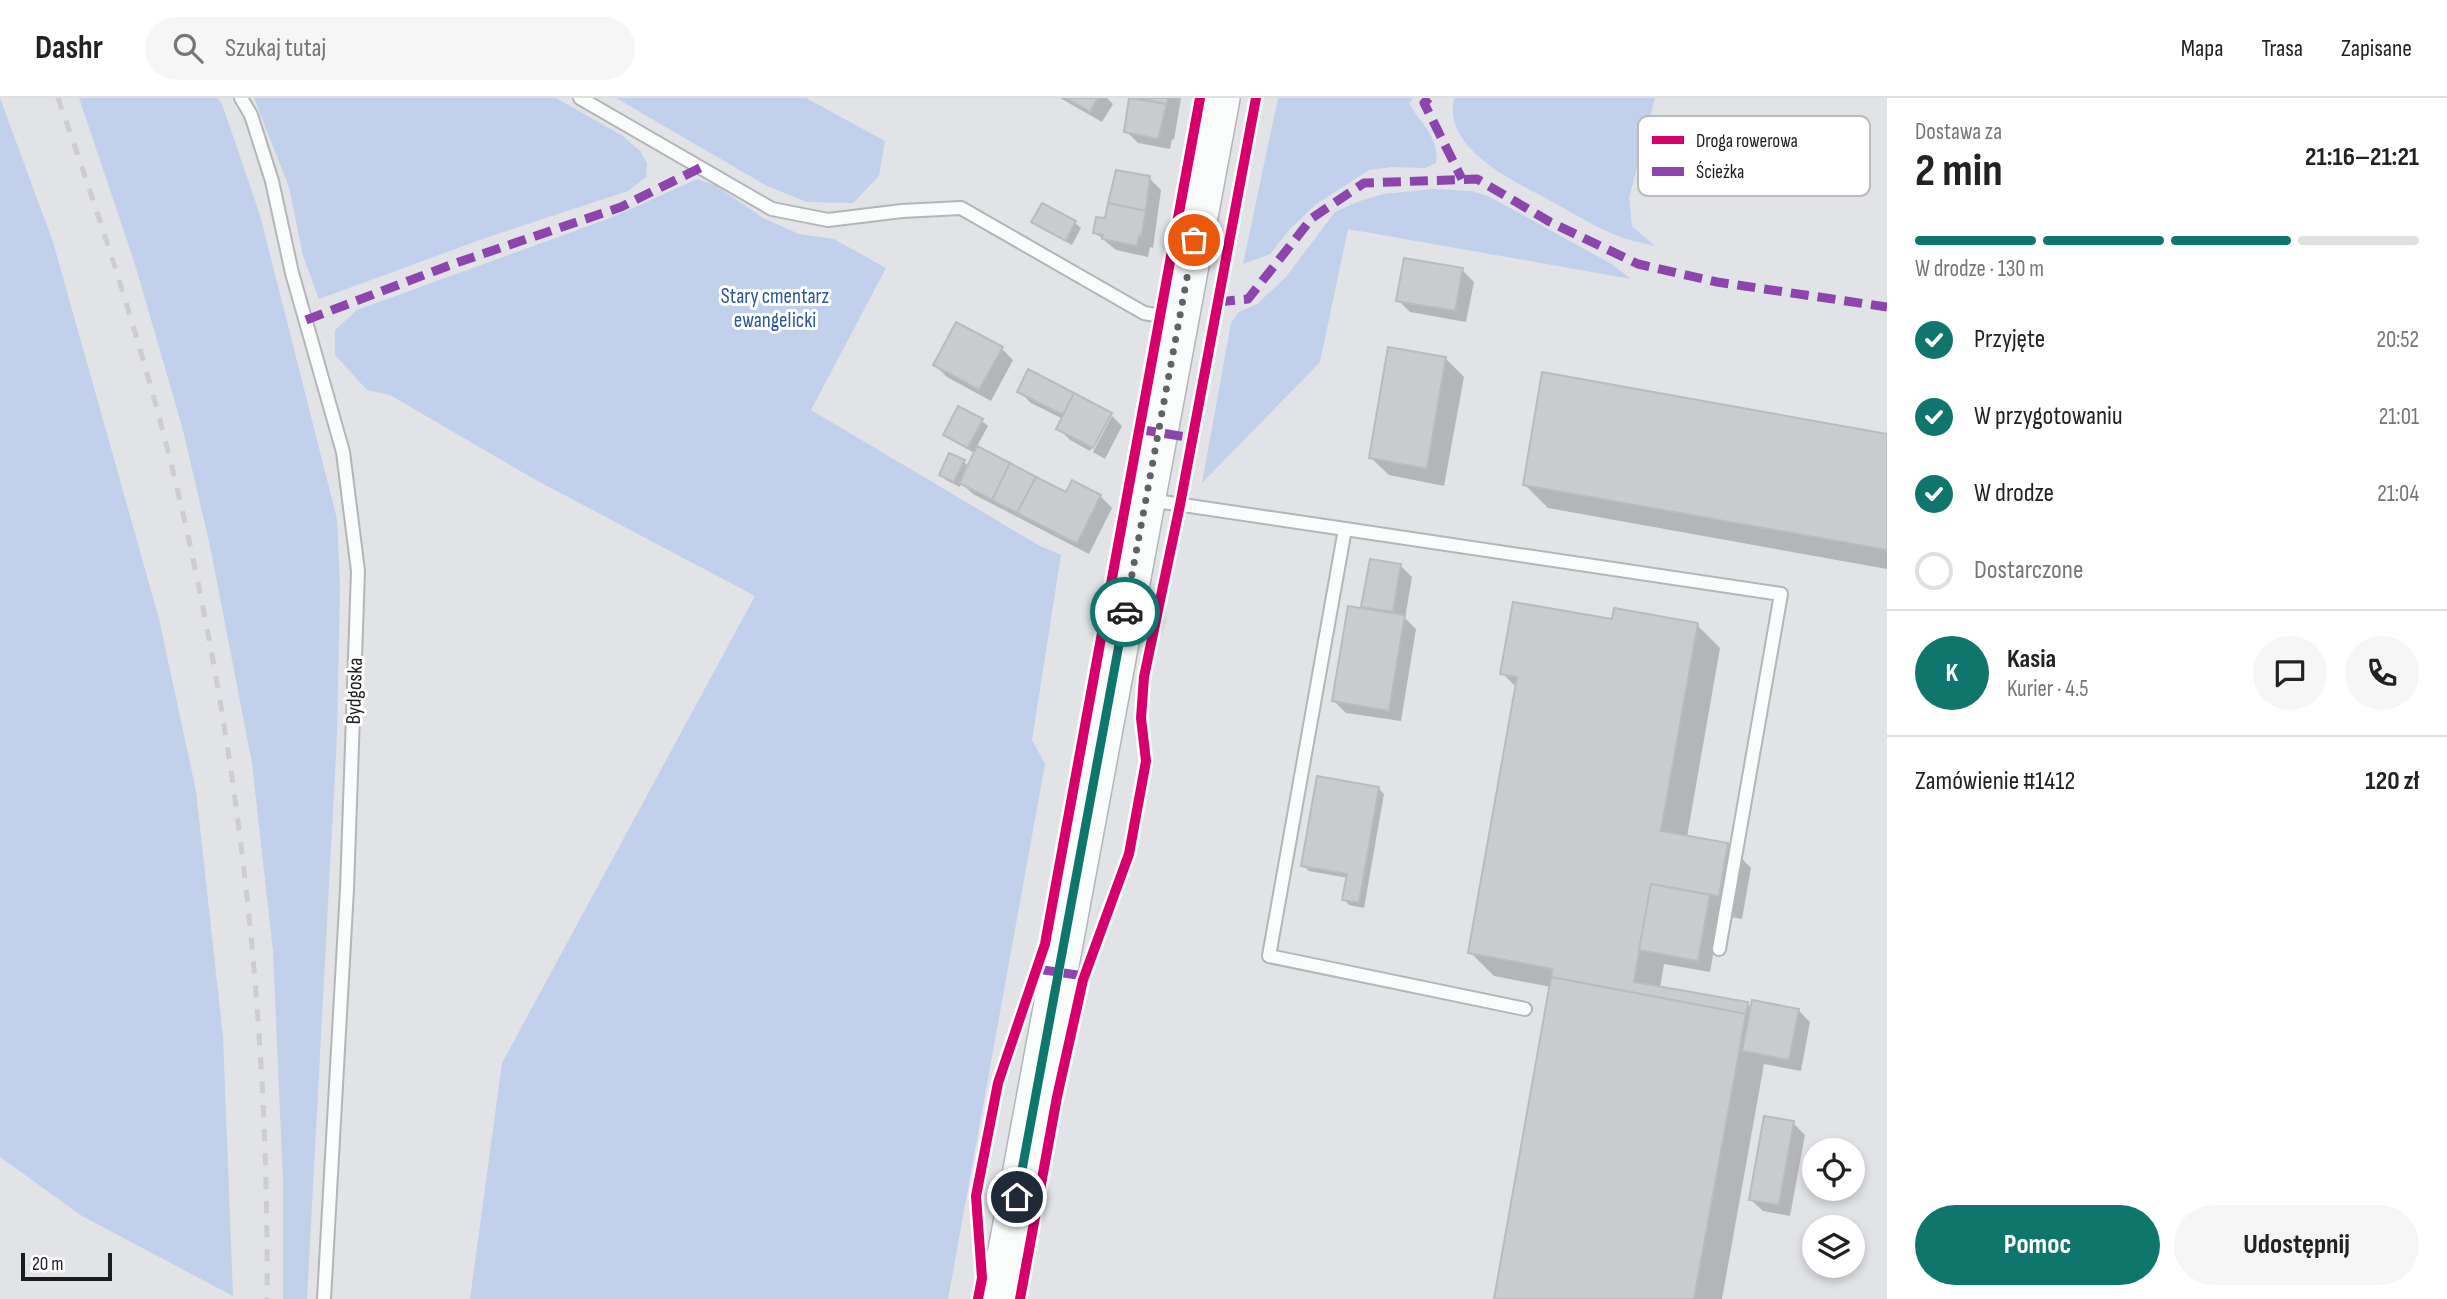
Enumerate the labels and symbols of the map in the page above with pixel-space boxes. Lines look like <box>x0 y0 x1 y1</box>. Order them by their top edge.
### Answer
legend <box>1638 116 1870 196</box>
text: Droga rowerowa <box>1696 130 1798 153</box>
text: Ścieżka <box>1696 161 1744 184</box>
pin <box>1164 210 1224 270</box>
park label: Stary cmentarz ewangelicki <box>721 284 830 333</box>
courier <box>1090 577 1160 647</box>
street label: Bydgoska <box>341 657 368 725</box>
pin <box>987 1167 1047 1227</box>
scale bar <box>21 1250 112 1282</box>

